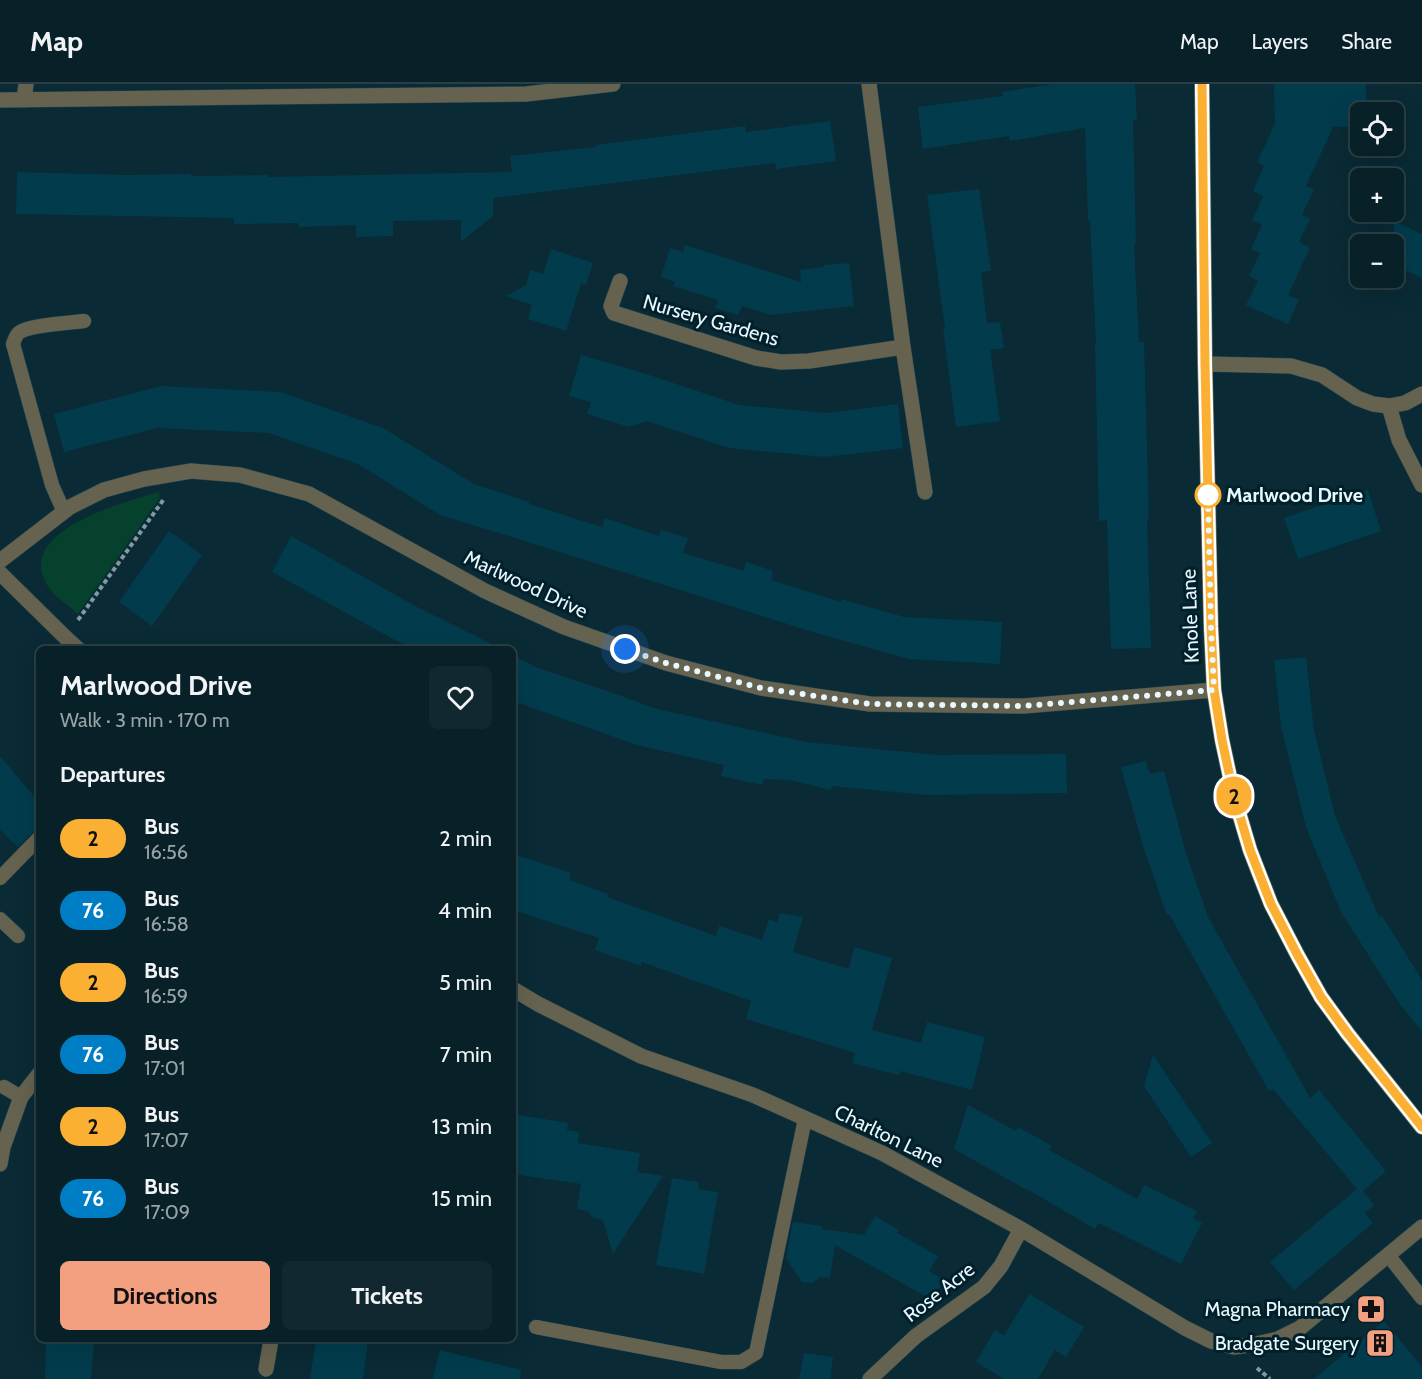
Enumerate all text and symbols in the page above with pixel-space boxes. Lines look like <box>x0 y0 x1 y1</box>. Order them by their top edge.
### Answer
text: Map <box>30 24 83 58</box>
text: Map <box>1180 29 1219 54</box>
text: Layers <box>1252 29 1308 54</box>
text: Share <box>1341 29 1392 54</box>
map controls <box>1350 102 1404 288</box>
button: locate <box>1350 102 1404 156</box>
button: + <box>1350 168 1404 222</box>
button: − <box>1350 234 1404 288</box>
street label: Nursery Gardens <box>640 289 782 351</box>
marker: Marlwood Drive <box>1195 482 1221 508</box>
place label: Marlwood Drive <box>1226 483 1363 507</box>
street label: Marlwood Drive <box>460 545 592 623</box>
street label: Knole Lane <box>1176 569 1204 663</box>
your location <box>610 634 640 664</box>
button: heart <box>429 666 492 729</box>
text: Marlwood Drive <box>60 668 252 702</box>
text: Walk · 3 min · 170 m <box>60 708 230 732</box>
text: Departures <box>60 761 165 788</box>
line badge: 2 <box>1214 776 1254 816</box>
text: 2 <box>1228 784 1240 809</box>
text: Bus <box>144 813 179 840</box>
text: 2 min <box>439 825 492 852</box>
text: 2 <box>87 826 99 851</box>
text: 16:56 <box>144 840 188 864</box>
text: Bus <box>144 885 179 912</box>
text: 4 min <box>438 897 492 924</box>
text: 76 <box>82 898 104 923</box>
text: 16:58 <box>144 912 189 936</box>
text: Bus <box>144 957 179 984</box>
text: 5 min <box>439 969 492 996</box>
text: 2 <box>87 970 99 995</box>
text: 16:59 <box>144 984 188 1008</box>
text: Bus <box>144 1029 179 1056</box>
text: 7 min <box>440 1041 492 1068</box>
text: 76 <box>82 1042 104 1067</box>
text: 17:01 <box>144 1056 185 1080</box>
street label: Charlton Lane <box>831 1099 947 1173</box>
text: Bus <box>144 1101 179 1128</box>
text: 13 min <box>432 1113 492 1140</box>
text: 2 <box>87 1114 99 1139</box>
text: 17:07 <box>144 1128 189 1152</box>
text: Bus <box>144 1173 179 1200</box>
text: 15 min <box>432 1185 492 1212</box>
text: 76 <box>82 1186 104 1211</box>
text: 17:09 <box>144 1200 190 1224</box>
street label: Rose Acre <box>899 1257 979 1327</box>
button: Directions <box>60 1261 270 1330</box>
button: Tickets <box>282 1261 492 1330</box>
pharmacy icon: Magna Pharmacy <box>1355 1293 1387 1325</box>
place label: Magna Pharmacy <box>1205 1297 1350 1321</box>
building icon: Bradgate Surgery <box>1364 1327 1396 1359</box>
place label: Bradgate Surgery <box>1215 1331 1359 1355</box>

